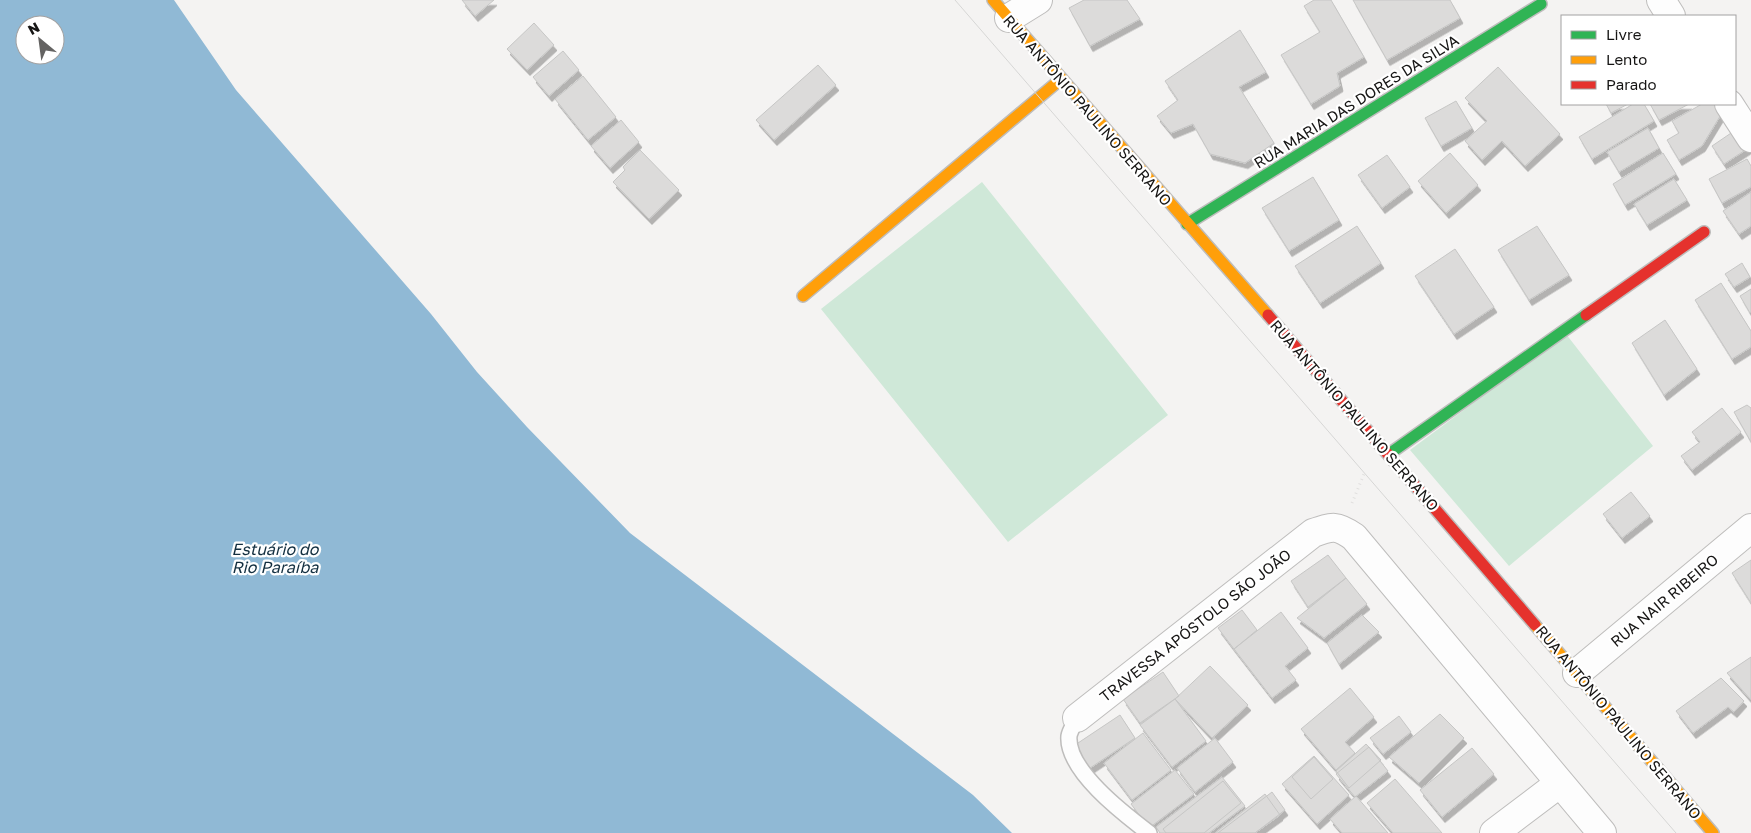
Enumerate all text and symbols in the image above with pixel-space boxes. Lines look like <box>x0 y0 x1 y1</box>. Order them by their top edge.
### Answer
street label: RUA ANTÔNIO PAULINO SERRANO <box>1000 11 1176 209</box>
north arrow <box>15 15 65 65</box>
legend <box>1561 15 1736 105</box>
text: N <box>25 18 42 38</box>
text: Livre <box>1606 25 1642 43</box>
street label: RUA MARIA DAS DORES DA SILVA <box>1250 30 1462 172</box>
text: Lento <box>1606 50 1647 68</box>
text: Parado <box>1606 75 1657 93</box>
street label: RUA ANTÔNIO PAULINO SERRANO <box>1267 316 1443 514</box>
water label: Estuário do Rio Paraíba <box>232 539 320 577</box>
street label: TRAVESSA APÓSTOLO SÃO JOÃO <box>1096 545 1294 705</box>
street label: RUA NAIR RIBEIRO <box>1607 550 1721 650</box>
street label: RUA ANTÔNIO PAULINO SERRANO <box>1533 622 1705 822</box>

